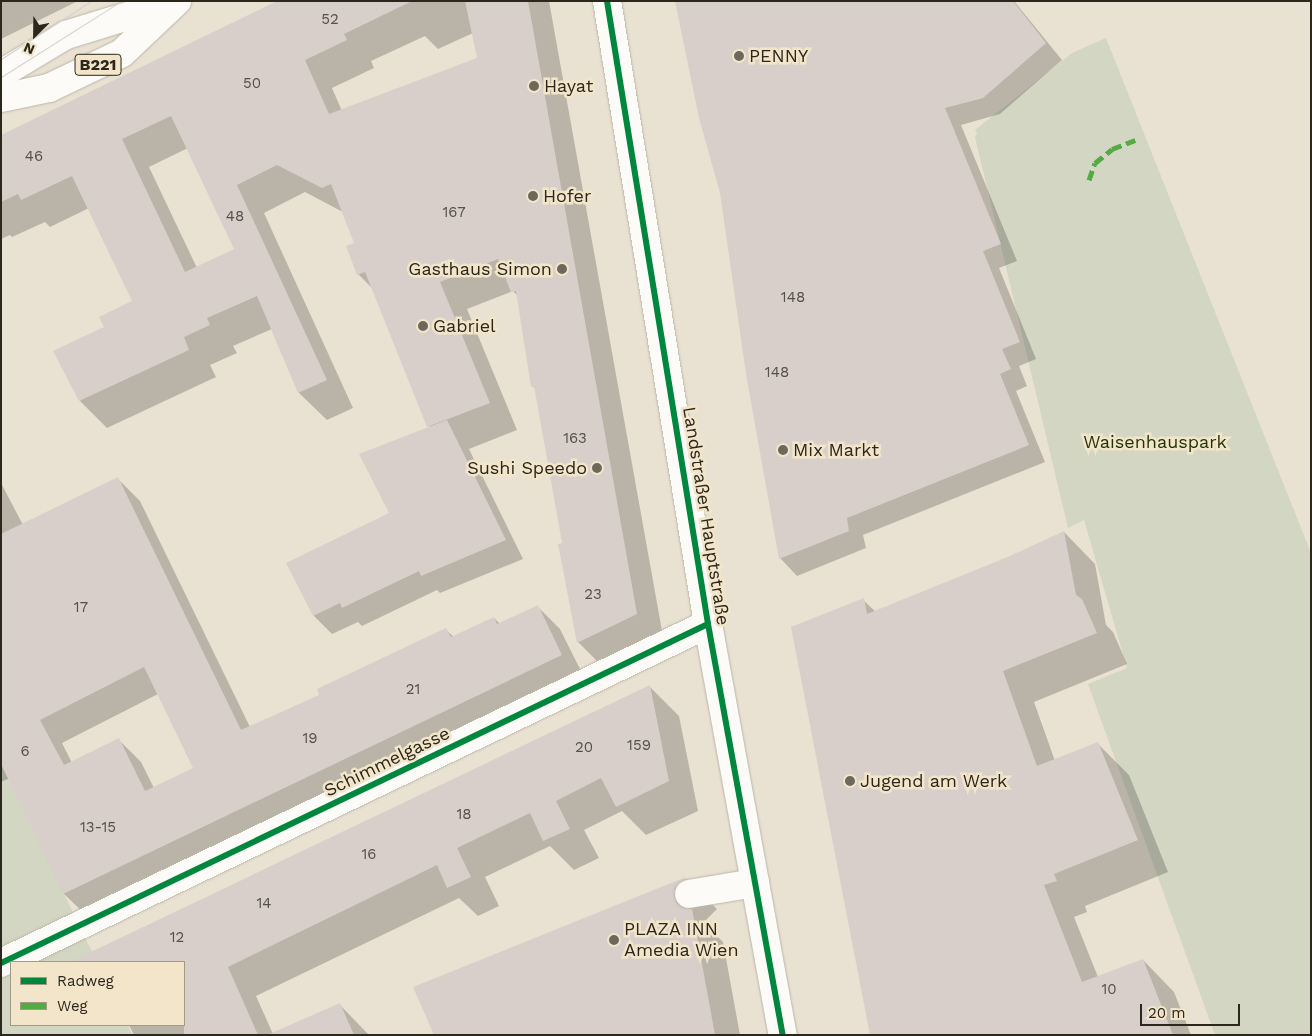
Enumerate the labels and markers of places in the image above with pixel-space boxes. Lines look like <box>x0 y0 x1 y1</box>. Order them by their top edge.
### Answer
place label: PENNY <box>749 45 808 67</box>
marker: PENNY <box>733 50 745 62</box>
place label: Hayat <box>544 75 593 97</box>
marker: Hayat <box>528 80 540 92</box>
place label: Hofer <box>543 185 591 207</box>
marker: Hofer <box>527 190 539 202</box>
place label: Gasthaus Simon <box>408 258 552 280</box>
marker: Gasthaus Simon <box>556 263 568 275</box>
place label: Gabriel <box>433 315 496 337</box>
marker: Gabriel <box>417 320 429 332</box>
place label: Mix Markt <box>793 439 879 461</box>
marker: Mix Markt <box>777 444 789 456</box>
place label: Sushi Speedo <box>467 457 587 479</box>
marker: Sushi Speedo <box>591 462 603 474</box>
place label: Jugend am Werk <box>860 770 1008 792</box>
marker: Jugend am Werk <box>844 775 856 787</box>
place label: PLAZA INN Amedia Wien <box>624 919 739 962</box>
marker: PLAZA INN Amedia Wien <box>608 934 620 946</box>

